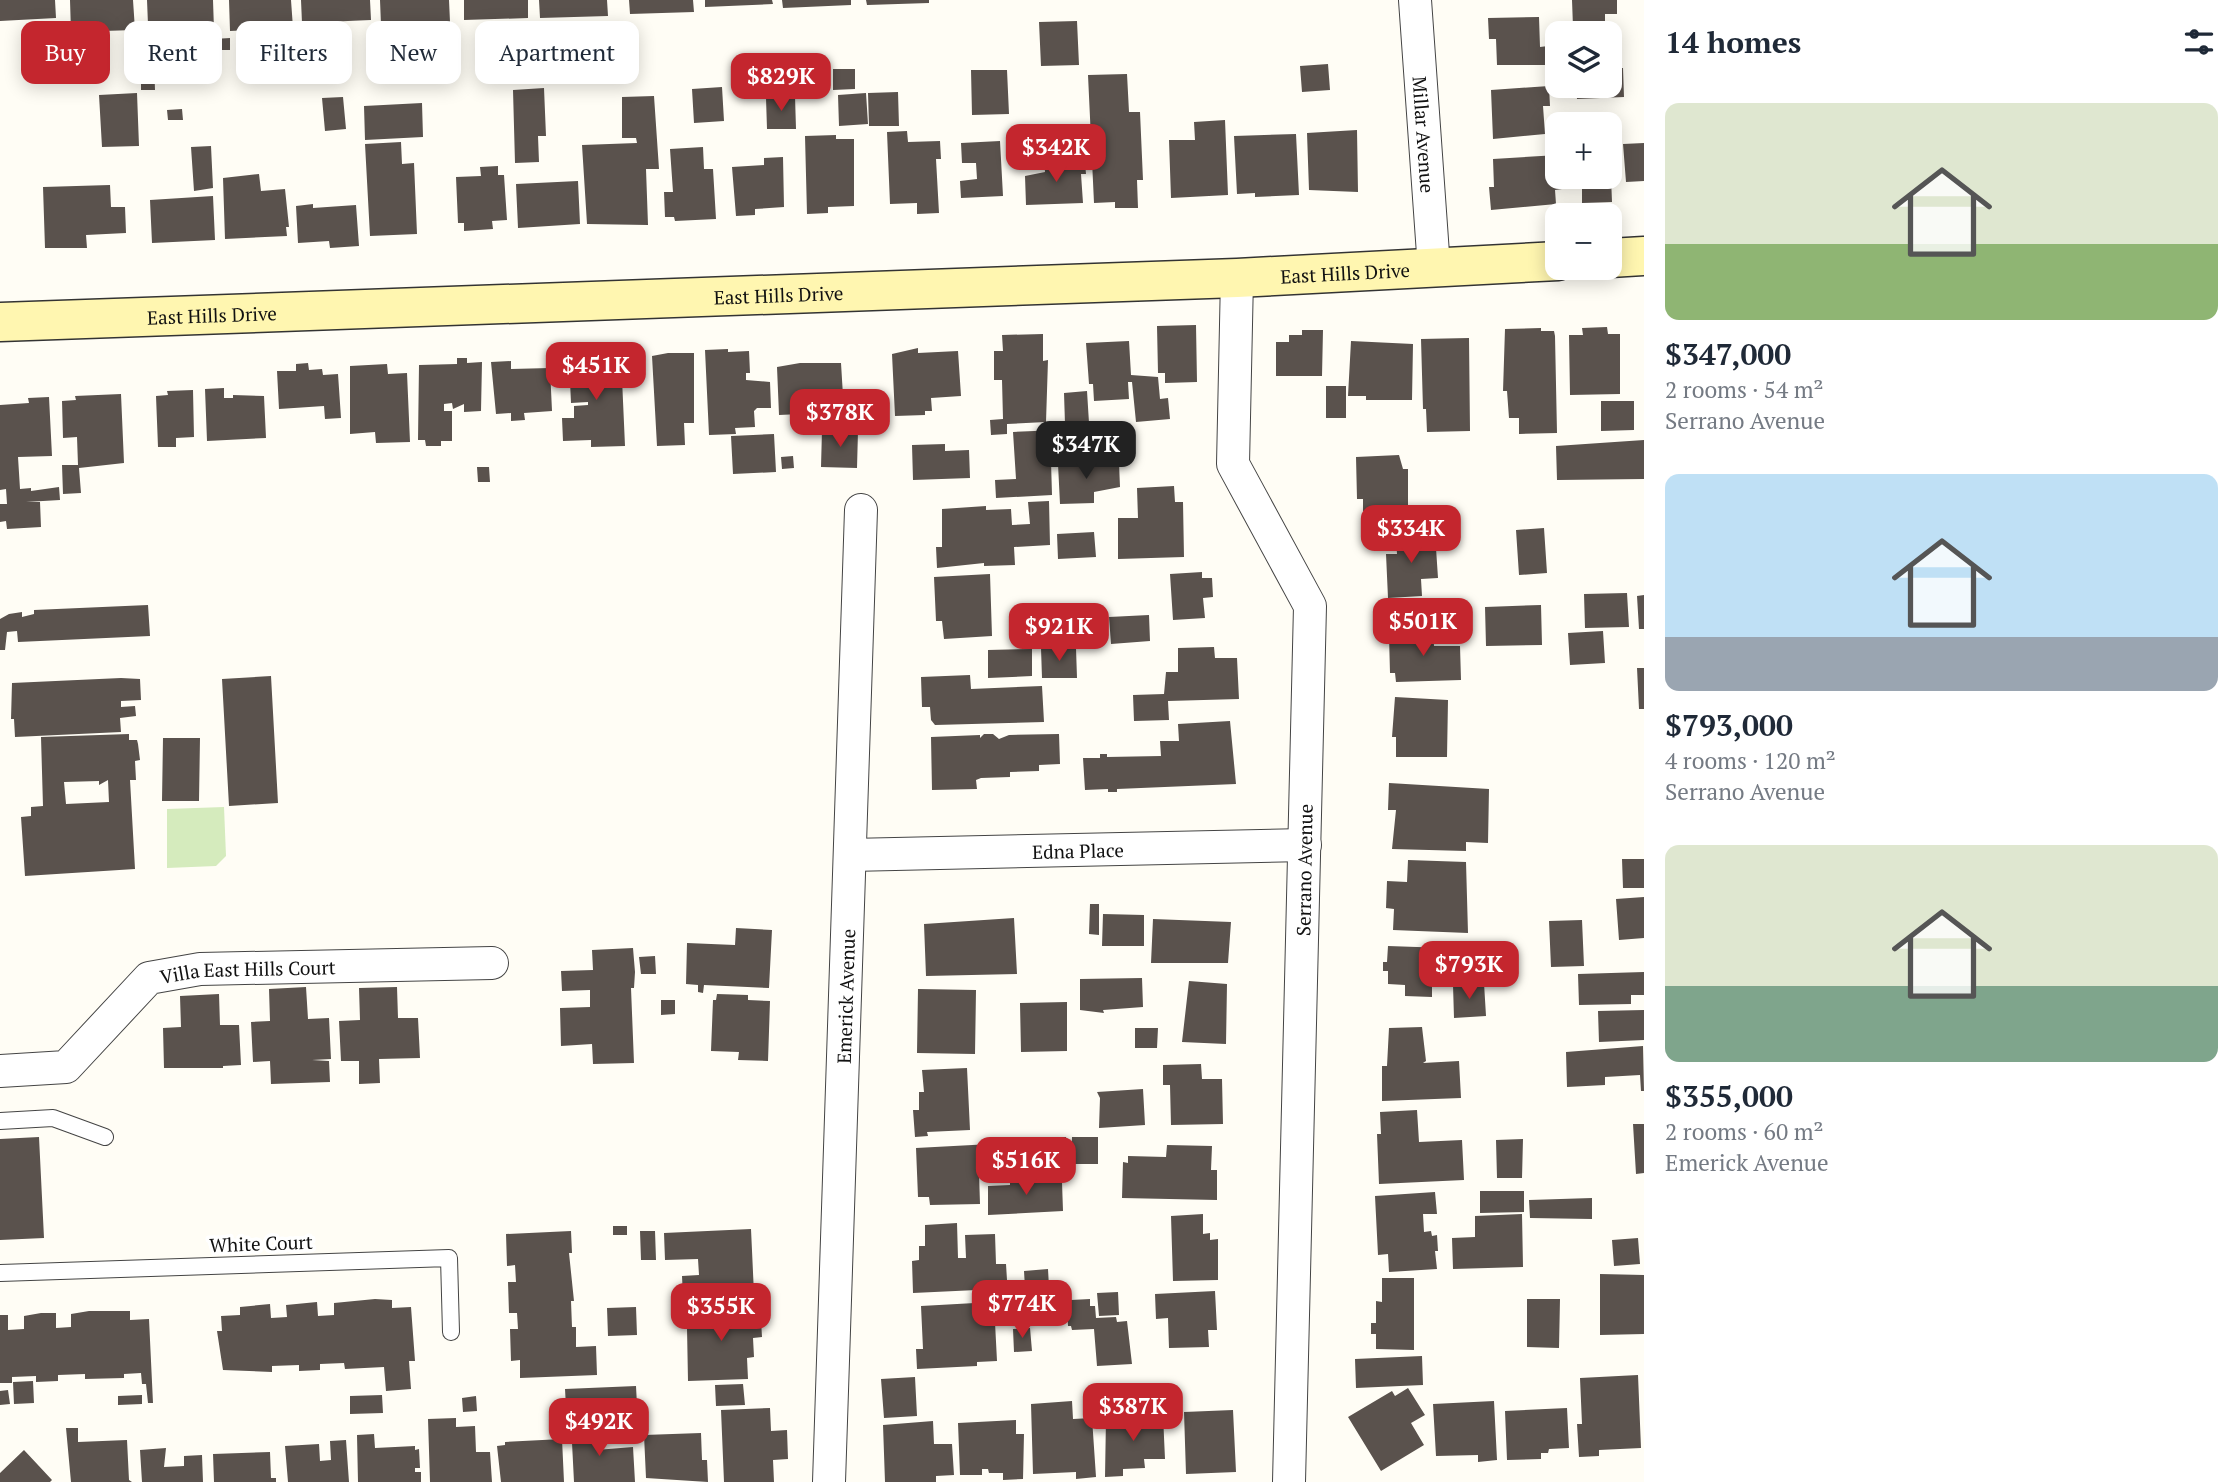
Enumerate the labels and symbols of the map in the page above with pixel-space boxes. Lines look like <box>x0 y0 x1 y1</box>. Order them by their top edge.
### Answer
pin: $829K <box>732 54 830 113</box>
street label: Millar Avenue <box>1408 75 1441 194</box>
pin: $342K <box>1007 124 1105 184</box>
street label: East Hills Drive <box>1280 256 1411 288</box>
street label: East Hills Drive <box>713 280 844 309</box>
street label: East Hills Drive <box>147 300 277 329</box>
pin: $451K <box>547 342 645 402</box>
pin: $378K <box>791 390 889 449</box>
pin: $347K <box>1037 421 1135 481</box>
pin: $334K <box>1362 505 1460 565</box>
pin: $501K <box>1374 598 1472 658</box>
pin: $921K <box>1010 604 1108 663</box>
street label: Serrano Avenue <box>1290 804 1318 936</box>
street label: Edna Place <box>1032 836 1124 863</box>
street label: Emerick Avenue <box>830 928 860 1064</box>
pin: $793K <box>1420 942 1518 1001</box>
street label: Villa East Hills Court <box>158 954 336 988</box>
pin: $516K <box>977 1138 1075 1197</box>
street label: White Court <box>209 1229 313 1257</box>
pin: $774K <box>973 1280 1071 1340</box>
pin: $355K <box>672 1284 770 1343</box>
pin: $387K <box>1084 1384 1182 1443</box>
pin: $492K <box>550 1398 648 1458</box>

